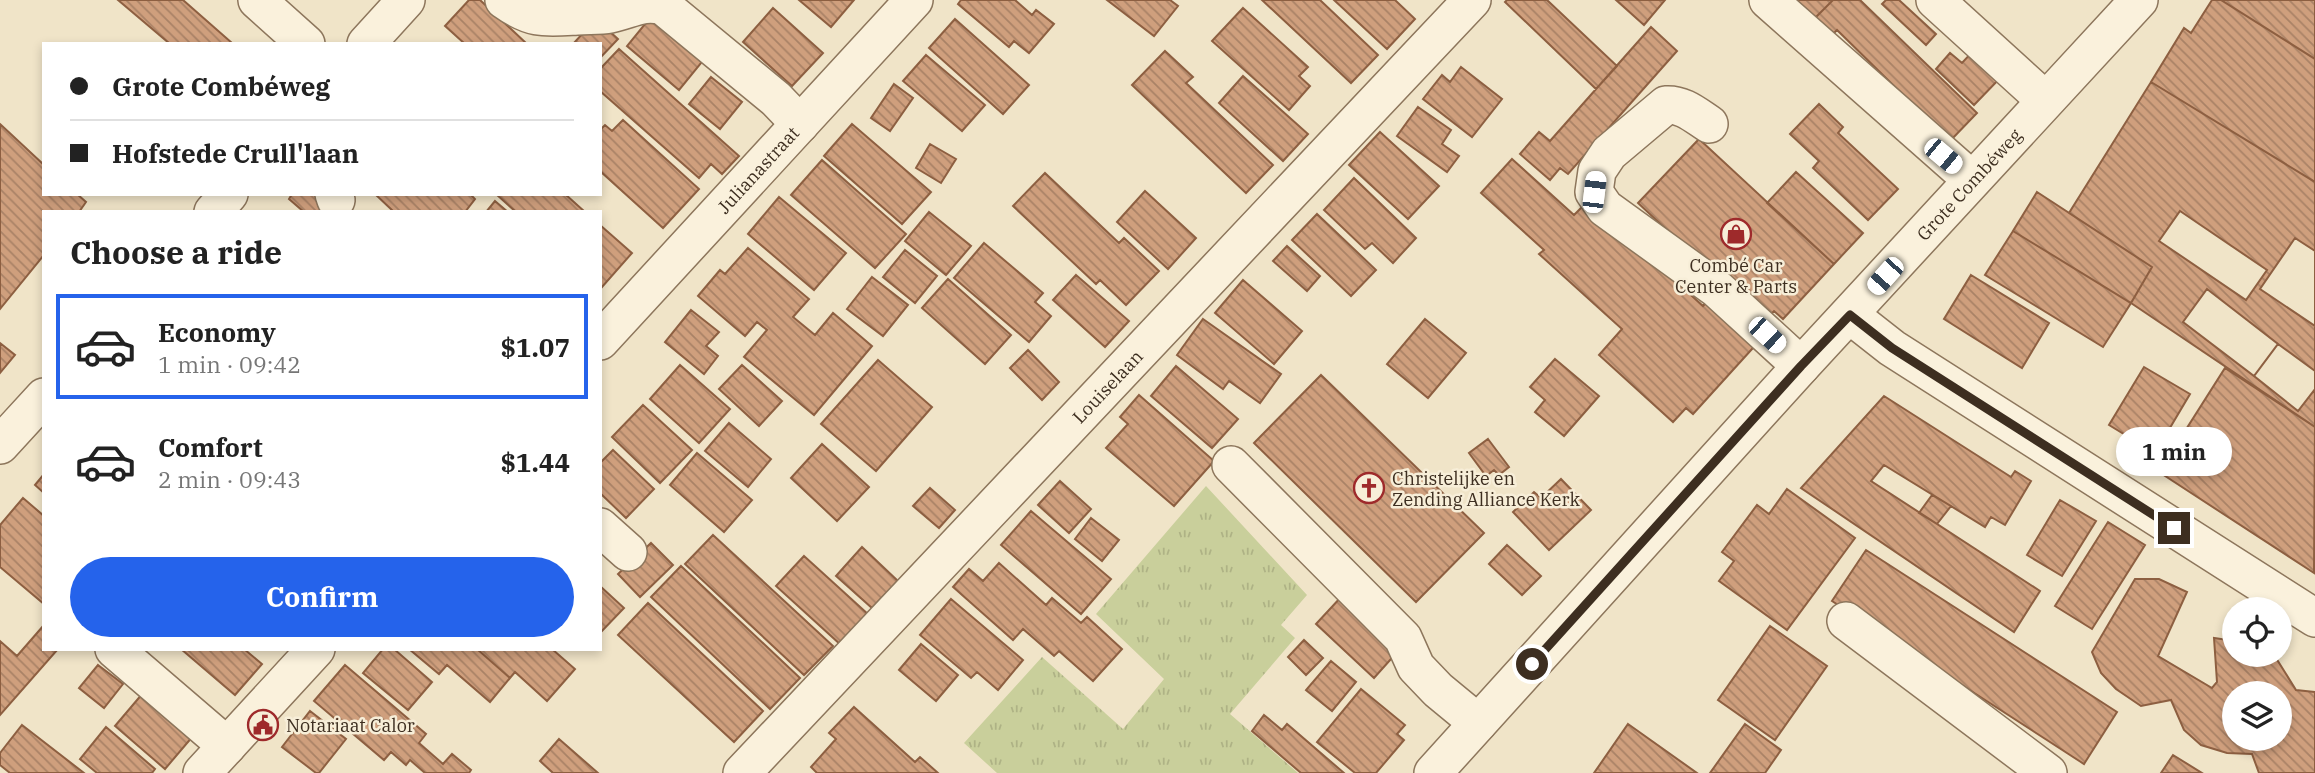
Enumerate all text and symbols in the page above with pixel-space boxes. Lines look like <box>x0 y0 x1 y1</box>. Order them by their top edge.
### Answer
text: Grote Combéweg <box>112 69 330 103</box>
street label: Julianastraat <box>712 121 804 218</box>
street label: Grote Combéweg <box>1911 123 2026 245</box>
car <box>1921 134 1966 178</box>
text: Hofstede Crull'laan <box>112 136 359 170</box>
car <box>1582 170 1607 214</box>
shop icon: Combé Car Center & Parts <box>1719 217 1753 251</box>
text: Choose a ride <box>70 231 282 273</box>
car <box>1864 253 1907 299</box>
place label: Combé Car Center & Parts <box>1675 254 1797 298</box>
car <box>1745 313 1790 357</box>
icon: car <box>74 315 137 378</box>
text: Economy <box>158 315 276 349</box>
text: $1.07 <box>500 330 570 364</box>
street label: Louiselaan <box>1067 345 1147 428</box>
text: 1 min · 09:42 <box>158 349 301 379</box>
callout: 1 min <box>2116 426 2232 476</box>
icon: car <box>74 430 137 493</box>
text: Comfort <box>158 430 263 464</box>
text: 1 min <box>2142 436 2206 466</box>
text: $1.44 <box>500 445 570 479</box>
text: 2 min · 09:43 <box>158 464 301 494</box>
place label: Christelijke en Zending Alliance Kerk <box>1392 467 1580 511</box>
church icon: Christelijke en Zending Alliance Kerk <box>1352 471 1386 505</box>
route end <box>2158 512 2190 544</box>
button: Confirm <box>70 557 574 637</box>
map controls <box>2222 597 2292 751</box>
button: locate <box>2222 597 2292 667</box>
route start <box>1516 648 1548 680</box>
button: layers <box>2222 681 2292 751</box>
public building icon: Notariaat Calor <box>246 708 280 742</box>
place label: Notariaat Calor <box>286 714 415 737</box>

